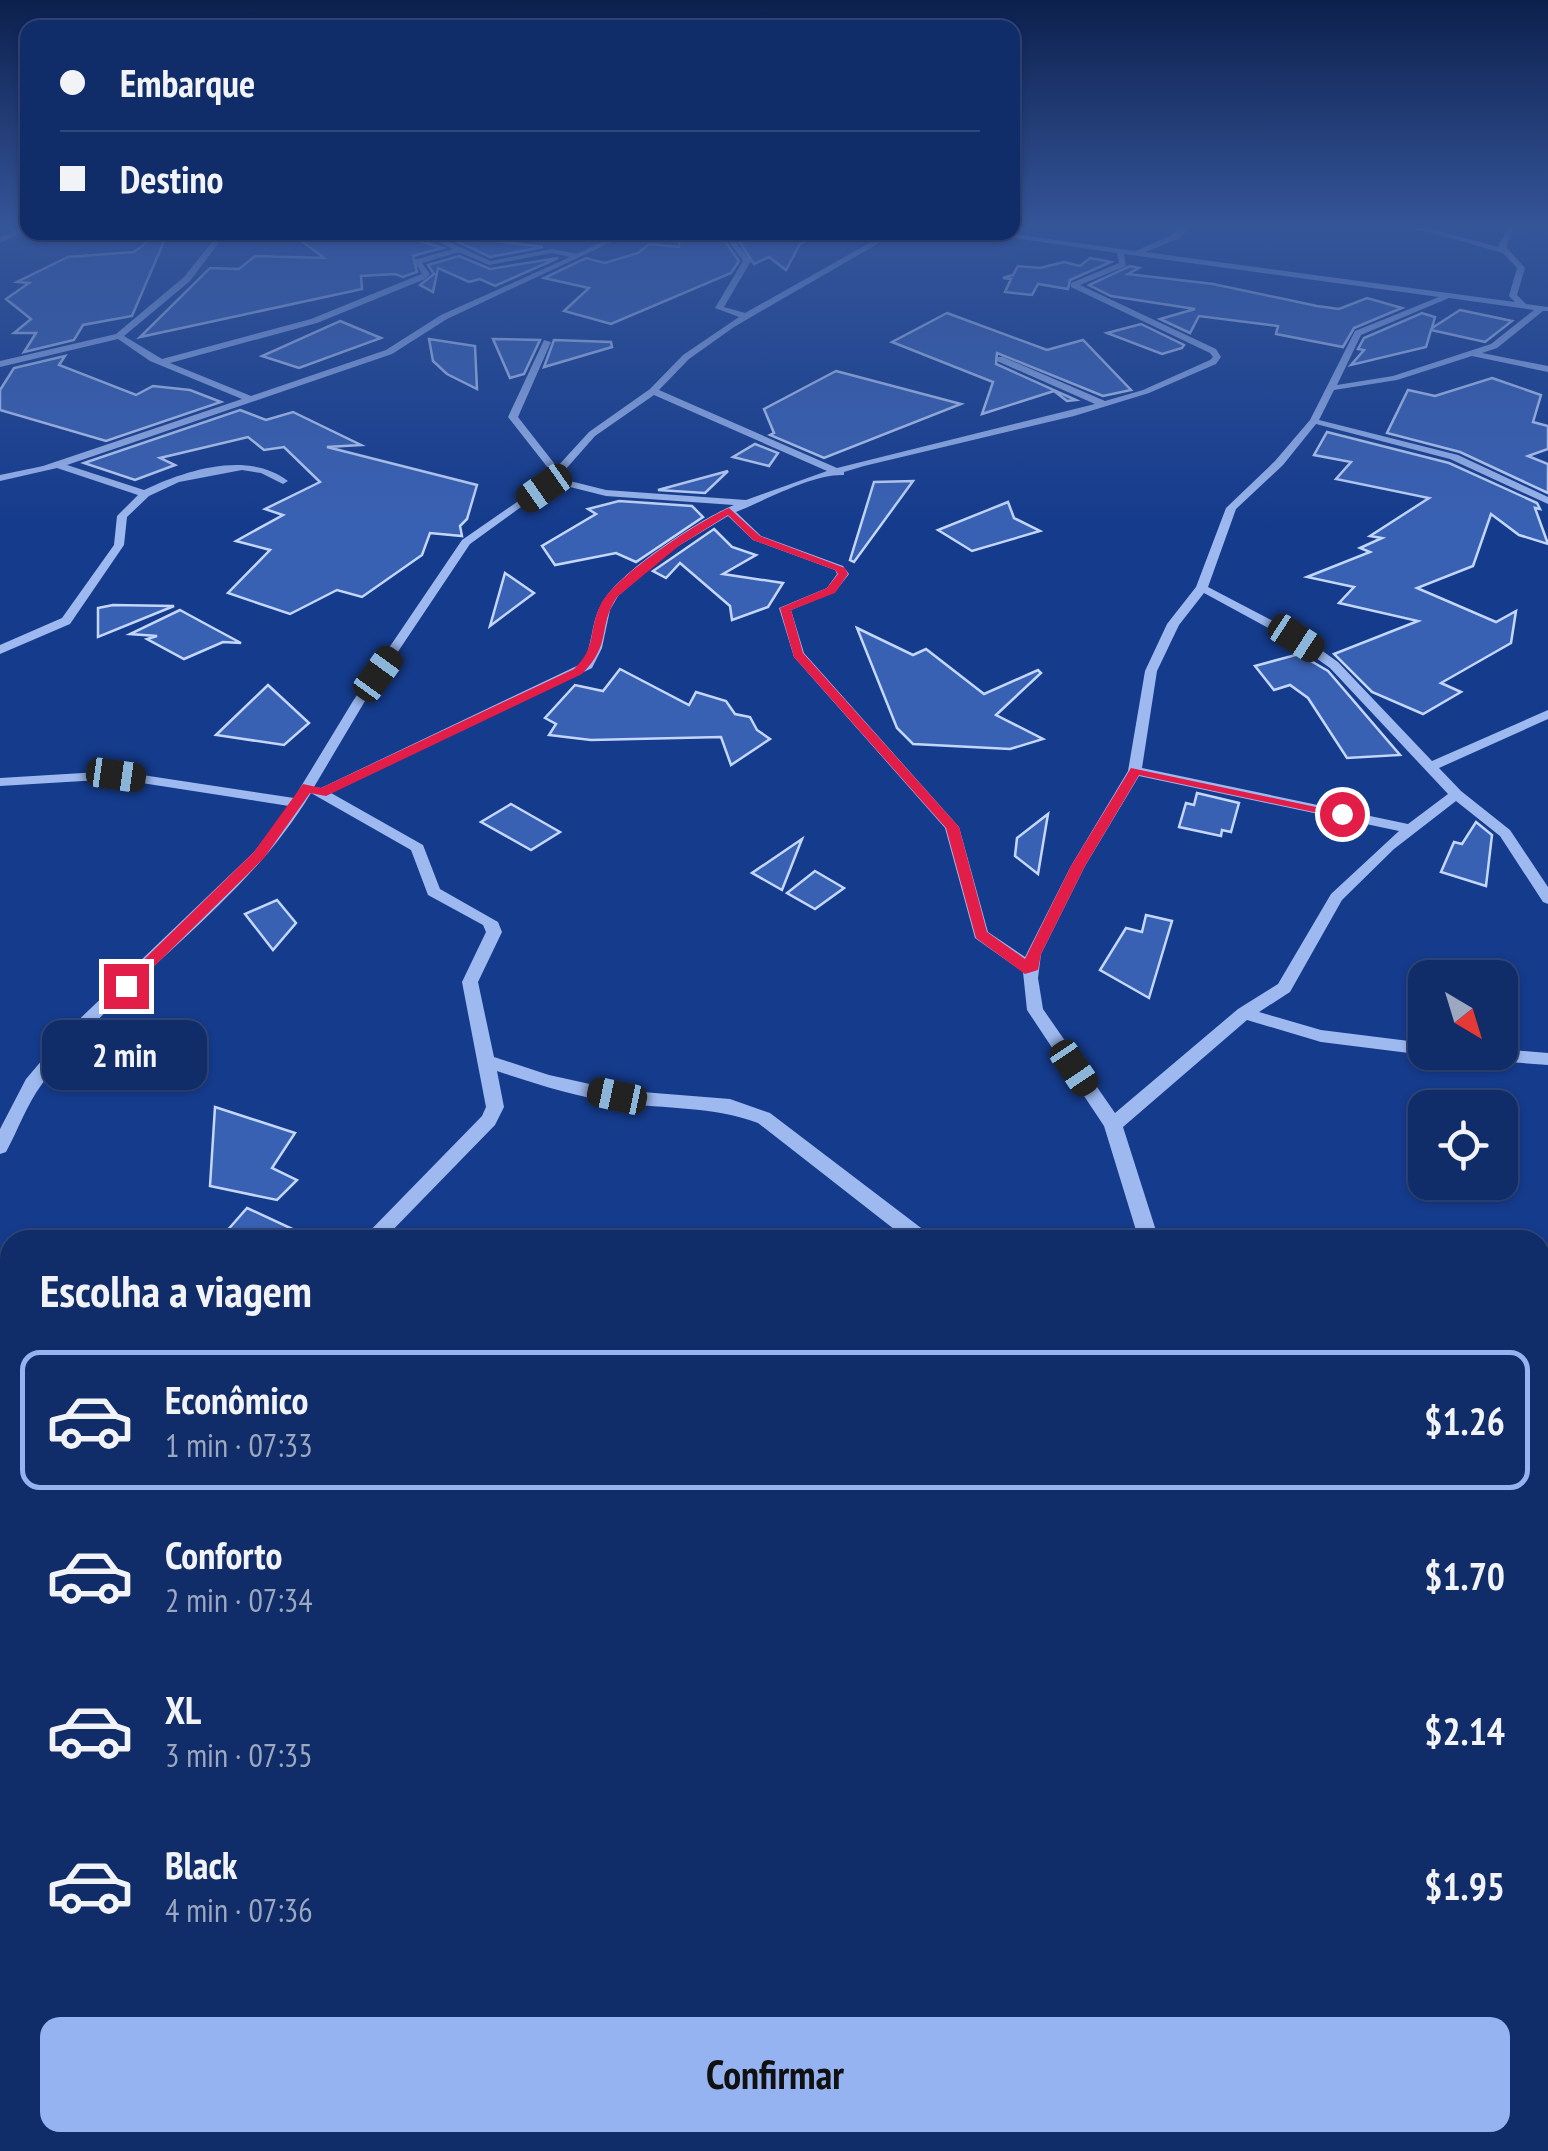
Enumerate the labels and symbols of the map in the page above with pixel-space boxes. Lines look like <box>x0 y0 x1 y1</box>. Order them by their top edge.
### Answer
car <box>511 459 577 517</box>
car <box>1263 609 1329 667</box>
car <box>348 641 408 707</box>
car <box>84 756 148 794</box>
route start <box>1320 792 1365 837</box>
north arrow <box>1408 960 1518 1070</box>
route end <box>104 964 149 1009</box>
callout: 2 min <box>44 1021 208 1091</box>
car <box>1045 1035 1103 1101</box>
car <box>585 1075 649 1117</box>

